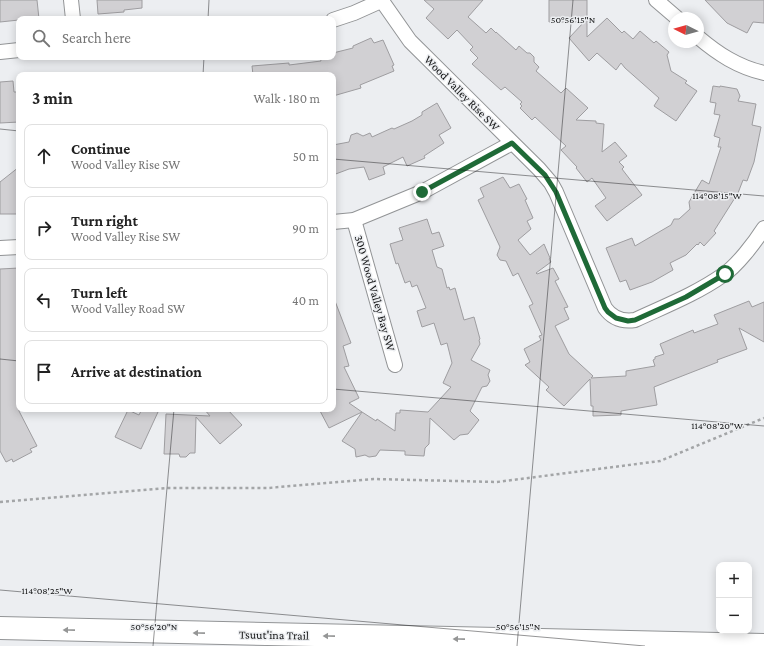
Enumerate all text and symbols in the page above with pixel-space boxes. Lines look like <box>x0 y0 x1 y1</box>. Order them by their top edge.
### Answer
north arrow <box>668 12 704 48</box>
text: 50°56'15"N <box>551 14 596 25</box>
search box <box>16 16 336 60</box>
icon: search <box>30 27 52 49</box>
text: Search here <box>62 30 131 46</box>
street label: Wood Valley Rise SW <box>421 52 503 134</box>
text: 3 min <box>32 89 73 108</box>
text: Walk · 180 m <box>253 91 320 106</box>
text: Continue <box>71 141 130 157</box>
icon: ahead <box>33 145 55 167</box>
text: 50 m <box>293 149 319 164</box>
text: Wood Valley Rise SW <box>71 157 180 172</box>
route end <box>413 183 431 201</box>
text: 114°08'15"W <box>692 190 743 201</box>
text: Turn right <box>71 213 138 229</box>
icon: right <box>33 217 55 239</box>
text: 90 m <box>292 221 319 236</box>
text: Wood Valley Rise SW <box>71 229 180 244</box>
street label: 300 Wood Valley Bay SW <box>352 233 398 353</box>
route start <box>716 265 734 283</box>
text: Turn left <box>71 285 127 301</box>
icon: left <box>33 289 55 311</box>
text: 40 m <box>292 293 319 308</box>
text: Wood Valley Road SW <box>71 301 185 316</box>
icon: arrive <box>33 361 55 383</box>
text: Arrive at destination <box>71 364 202 380</box>
text: 114°08'20"W <box>691 420 744 431</box>
map controls <box>716 562 752 634</box>
button: + <box>716 562 752 598</box>
text: 114°08'25"W <box>22 585 73 596</box>
button: − <box>716 598 752 634</box>
text: 50°56'20"N <box>131 621 178 632</box>
text: 50°56'15"N <box>496 621 541 632</box>
one-way arrow <box>62 627 75 633</box>
street label: Tsuut'ina Trail <box>239 627 309 643</box>
one-way arrow <box>192 630 205 636</box>
one-way arrow <box>322 633 335 639</box>
one-way arrow <box>453 635 465 642</box>

